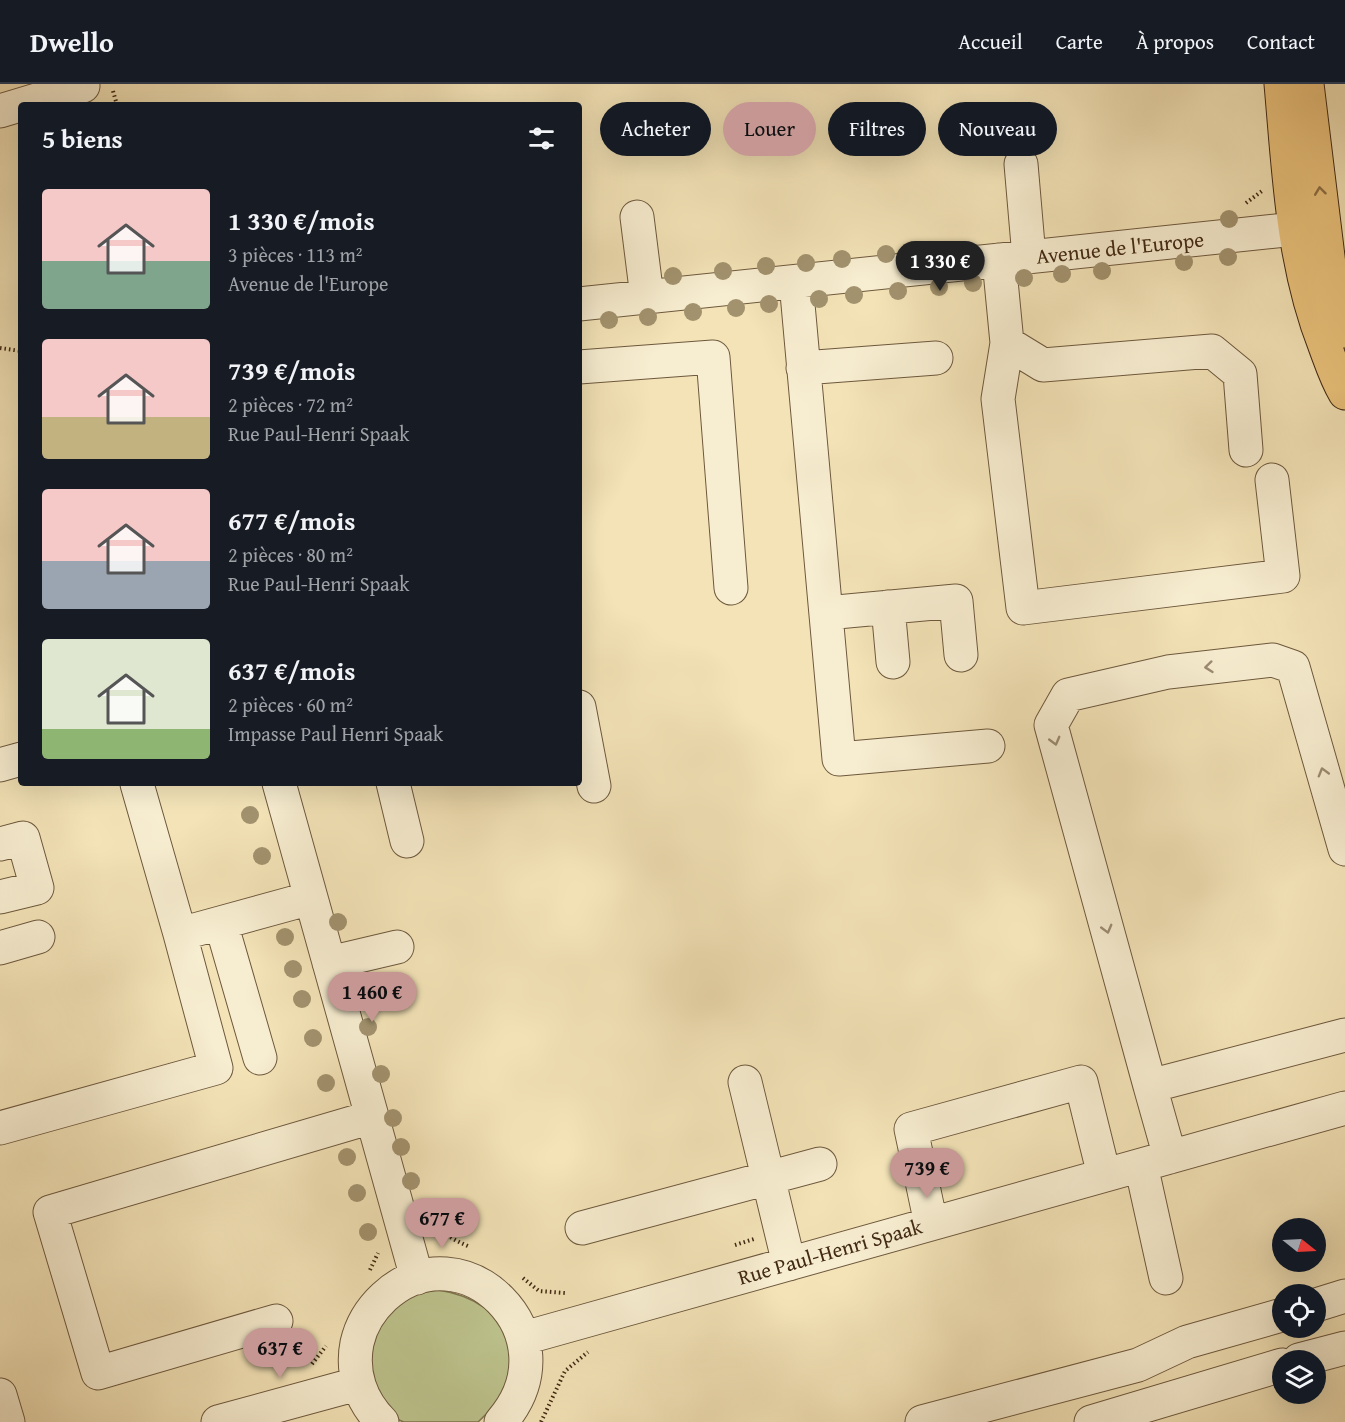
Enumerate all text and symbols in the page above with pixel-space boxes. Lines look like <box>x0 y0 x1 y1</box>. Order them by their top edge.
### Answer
text: Dwello <box>30 21 114 62</box>
text: Accueil <box>958 26 1023 57</box>
text: Carte <box>1056 26 1103 57</box>
text: À propos <box>1136 26 1214 57</box>
text: Contact <box>1247 26 1315 57</box>
chip: Acheter <box>600 102 711 156</box>
chip: Louer <box>723 102 816 156</box>
chip: Filtres <box>828 102 926 156</box>
chip: Nouveau <box>938 102 1057 156</box>
text: 5 biens <box>42 119 123 158</box>
icon: filters <box>525 122 558 155</box>
one-way arrow <box>1314 187 1327 196</box>
text: 1 330 €/mois <box>228 201 375 240</box>
icon: home <box>90 213 162 285</box>
street label: Avenue de l'Europe <box>1035 223 1205 272</box>
text: 3 pièces · 113 m² <box>228 240 363 269</box>
pin: 1 330 € <box>885 241 995 292</box>
text: 1 330 € <box>910 246 970 275</box>
text: Avenue de l'Europe <box>228 269 388 298</box>
text: 739 €/mois <box>228 351 355 390</box>
icon: home <box>90 363 162 435</box>
text: 2 pièces · 72 m² <box>228 390 353 419</box>
text: Rue Paul-Henri Spaak <box>228 419 409 448</box>
text: 677 €/mois <box>228 501 355 540</box>
icon: home <box>90 513 162 585</box>
text: 2 pièces · 80 m² <box>228 540 353 569</box>
text: Rue Paul-Henri Spaak <box>228 569 409 598</box>
text: 637 €/mois <box>228 651 355 690</box>
one-way arrow <box>1204 660 1214 673</box>
icon: home <box>90 663 162 735</box>
text: 2 pièces · 60 m² <box>228 690 353 719</box>
text: Impasse Paul Henri Spaak <box>228 719 443 748</box>
one-way arrow <box>1048 735 1060 746</box>
one-way arrow <box>1318 767 1330 778</box>
one-way arrow <box>1100 923 1112 934</box>
pin: 1 460 € <box>317 972 427 1023</box>
text: 1 460 € <box>342 977 402 1006</box>
pin: 739 € <box>885 1148 969 1199</box>
text: 739 € <box>904 1153 950 1182</box>
pin: 677 € <box>400 1198 484 1249</box>
text: 677 € <box>419 1203 465 1232</box>
street label: Rue Paul-Henri Spaak <box>734 1210 926 1293</box>
north arrow <box>1272 1218 1326 1272</box>
map controls <box>1272 1218 1326 1404</box>
button: locate <box>1272 1284 1326 1338</box>
pin: 637 € <box>238 1328 322 1379</box>
text: 637 € <box>257 1333 303 1362</box>
button: layers <box>1272 1350 1326 1404</box>

